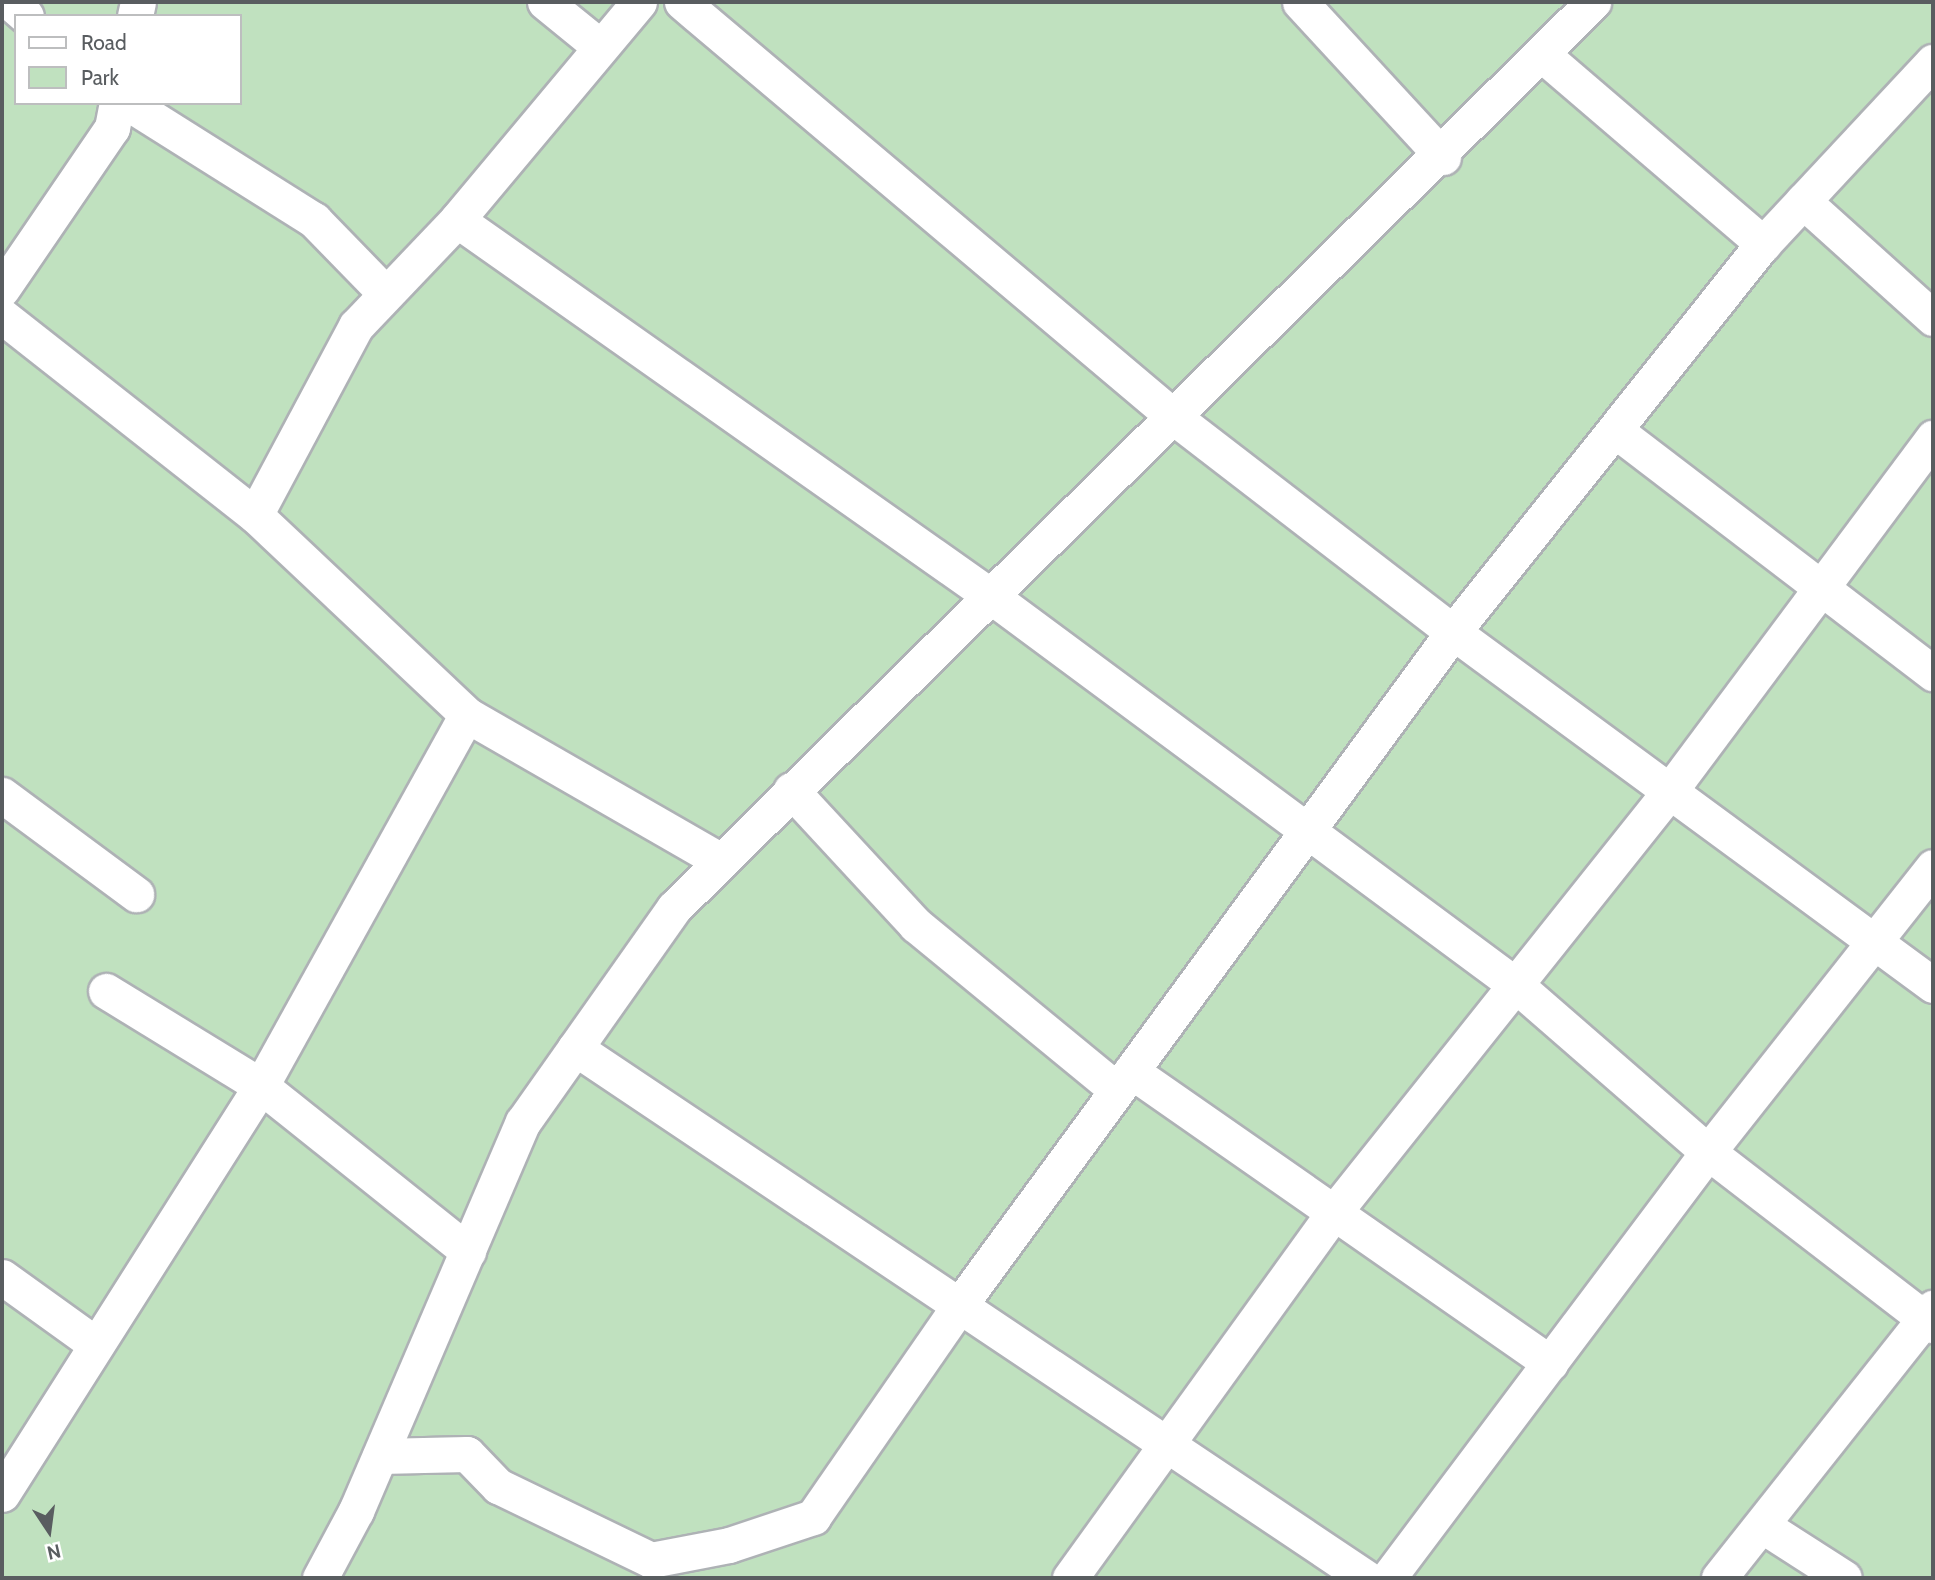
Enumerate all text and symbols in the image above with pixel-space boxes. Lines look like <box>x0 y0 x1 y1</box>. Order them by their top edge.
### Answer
legend <box>14 14 242 105</box>
text: Road <box>81 30 127 55</box>
text: Park <box>81 65 119 90</box>
north arrow <box>14 1496 84 1566</box>
text: N <box>45 1539 63 1565</box>

